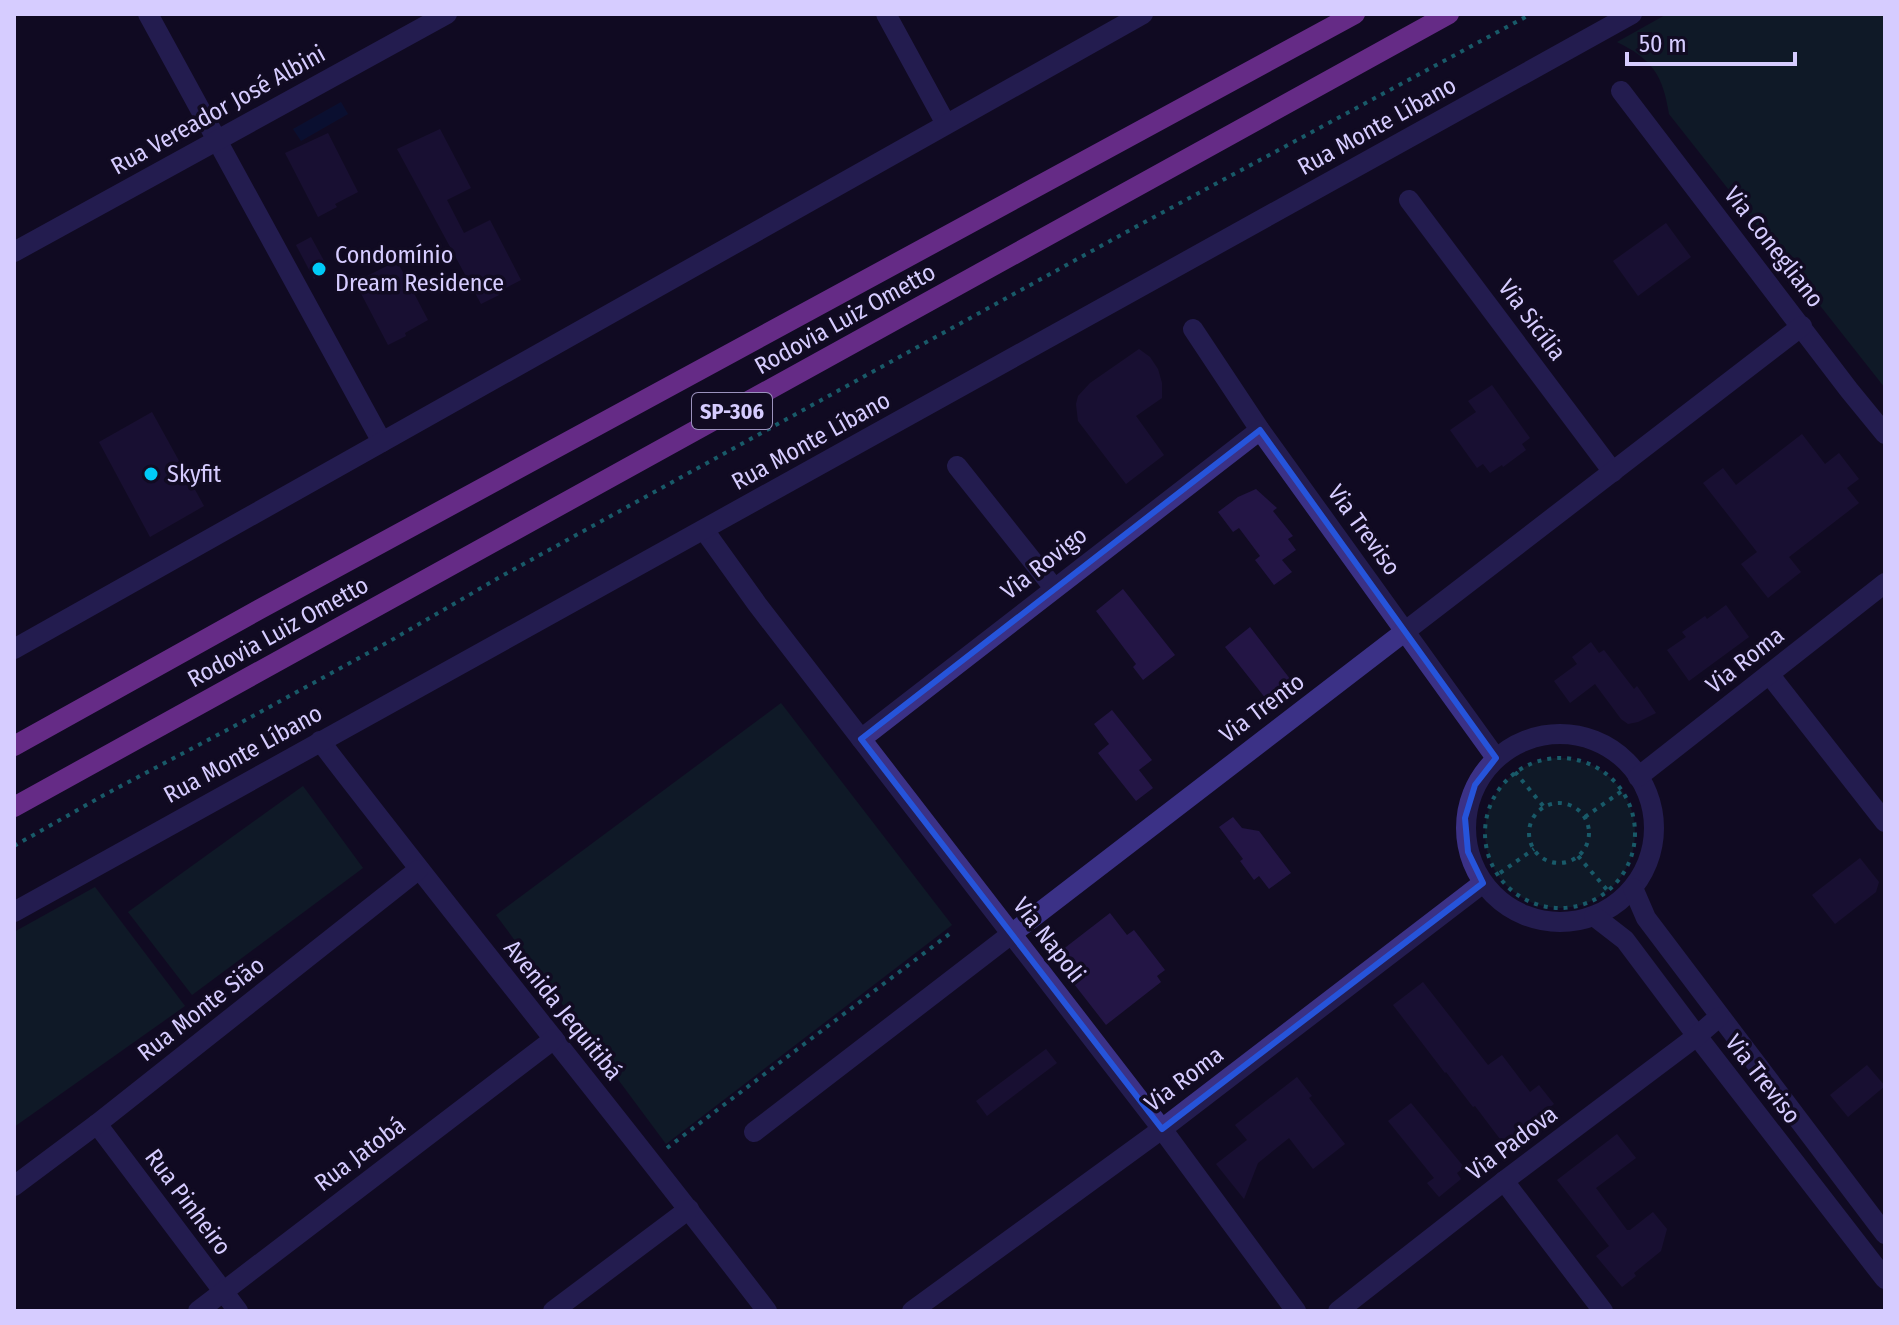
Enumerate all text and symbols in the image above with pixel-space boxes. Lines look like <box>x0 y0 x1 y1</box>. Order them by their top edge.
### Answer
scale bar <box>1627 16 1795 66</box>
text: 50 m <box>1639 30 1687 58</box>
street label: Rua Vereador José Albini <box>106 39 330 181</box>
street label: Rua Monte Líbano <box>1293 71 1461 181</box>
street label: Via Conegliano <box>1718 181 1830 313</box>
place label: Condomínio Dream Residence <box>335 241 504 297</box>
street label: Rodovia Luiz Ometto <box>750 258 940 380</box>
marker: Condomínio Dream Residence <box>310 260 328 278</box>
street label: Via Sicília <box>1492 274 1572 366</box>
street label: Rua Monte Líbano <box>727 386 895 496</box>
road number: SP-306 <box>692 393 772 429</box>
place label: Skyfit <box>167 460 221 488</box>
marker: Skyfit <box>142 465 160 483</box>
street label: Via Treviso <box>1322 479 1406 581</box>
street label: Via Rovigo <box>996 521 1092 605</box>
street label: Rodovia Luiz Ometto <box>183 571 373 693</box>
street label: Via Roma <box>1700 621 1790 699</box>
street label: Via Trento <box>1214 667 1310 749</box>
street label: Rua Monte Líbano <box>159 699 327 809</box>
street label: Via Napoli <box>1007 892 1091 988</box>
street label: Avenida Jequitibá <box>498 934 628 1086</box>
street label: Rua Monte Sião <box>132 951 270 1067</box>
street label: Via Treviso <box>1720 1029 1806 1129</box>
street label: Via Roma <box>1139 1040 1229 1118</box>
street label: Via Padova <box>1461 1100 1563 1186</box>
street label: Rua Jatobá <box>309 1111 411 1197</box>
street label: Rua Pinheiro <box>139 1144 237 1260</box>

